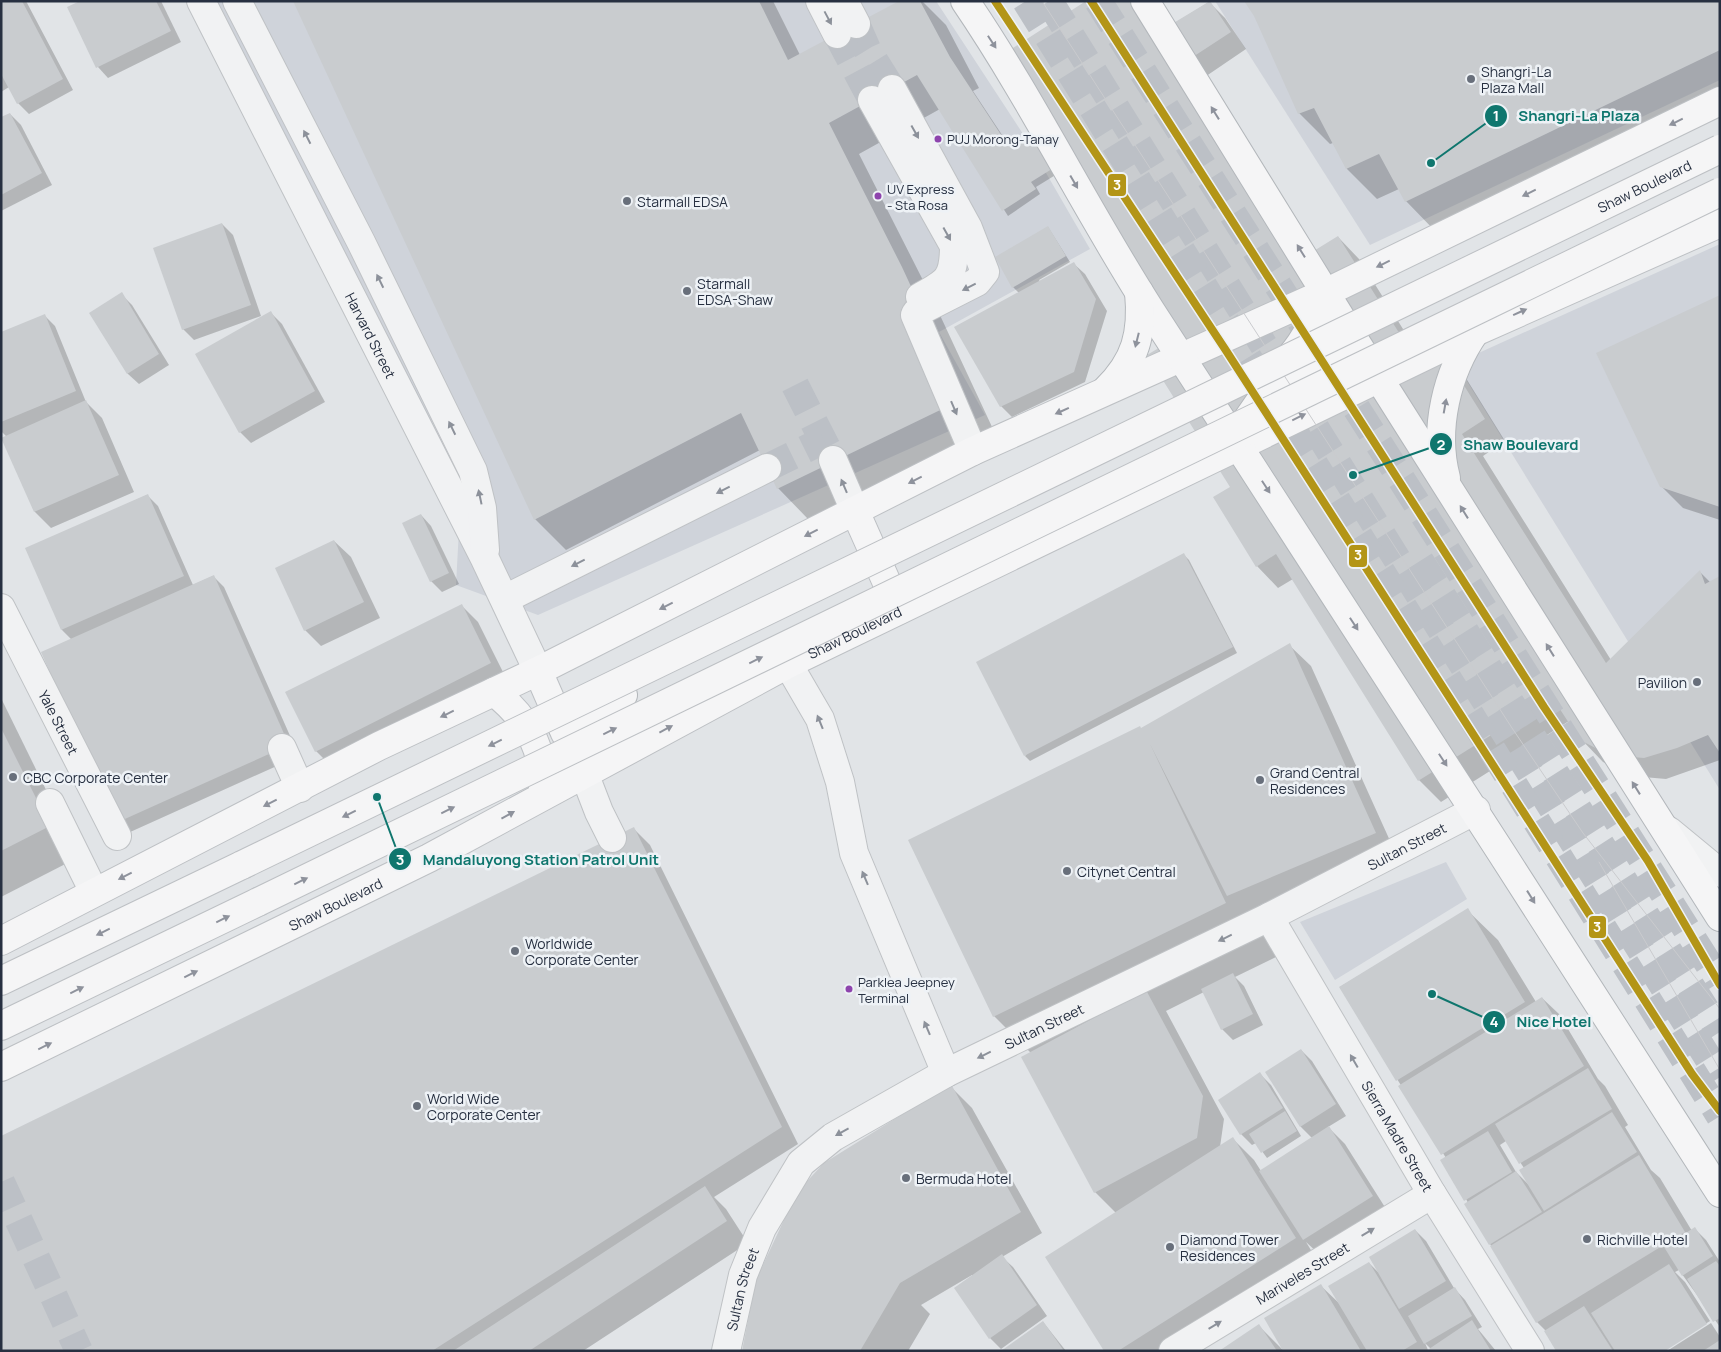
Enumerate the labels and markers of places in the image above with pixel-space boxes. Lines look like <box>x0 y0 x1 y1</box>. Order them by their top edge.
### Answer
place label: Shangri-La Plaza Mall <box>1481 62 1551 97</box>
marker: Shangri-La Plaza Mall <box>1465 73 1477 85</box>
callout: Shangri-La Plaza <box>1484 101 1650 131</box>
place label: PUJ Morong-Tanay <box>947 130 1059 148</box>
marker: PUJ Morong-Tanay <box>933 134 943 144</box>
place label: UV Express - Sta Rosa <box>887 180 955 214</box>
marker: UV Express - Sta Rosa <box>873 191 883 201</box>
place label: Starmall EDSA <box>637 192 728 211</box>
marker: Starmall EDSA <box>621 195 633 207</box>
place label: Starmall EDSA-Shaw <box>697 274 773 309</box>
marker: Starmall EDSA-Shaw <box>681 285 693 297</box>
callout: Shaw Boulevard <box>1428 429 1588 459</box>
place label: Pavilion <box>1638 673 1687 692</box>
marker: Pavilion <box>1691 676 1703 688</box>
place label: Grand Central Residences <box>1270 763 1360 798</box>
place label: CBC Corporate Center <box>23 768 168 787</box>
marker: CBC Corporate Center <box>7 771 19 783</box>
marker: Grand Central Residences <box>1254 774 1266 786</box>
callout: Mandaluyong Station Patrol Unit <box>388 844 669 874</box>
place label: Citynet Central <box>1077 862 1176 881</box>
marker: Citynet Central <box>1061 865 1073 877</box>
place label: Worldwide Corporate Center <box>525 934 639 969</box>
marker: Worldwide Corporate Center <box>509 945 521 957</box>
place label: Parklea Jeepney Terminal <box>858 973 955 1007</box>
marker: Parklea Jeepney Terminal <box>844 984 854 994</box>
callout: Nice Hotel <box>1482 1007 1602 1037</box>
place label: World Wide Corporate Center <box>427 1089 541 1124</box>
marker: World Wide Corporate Center <box>411 1100 423 1112</box>
place label: Bermuda Hotel <box>916 1169 1012 1188</box>
marker: Bermuda Hotel <box>900 1172 912 1184</box>
place label: Diamond Tower Residences <box>1180 1230 1279 1265</box>
place label: Richville Hotel <box>1597 1230 1688 1249</box>
marker: Richville Hotel <box>1581 1233 1593 1245</box>
marker: Diamond Tower Residences <box>1164 1241 1176 1253</box>

